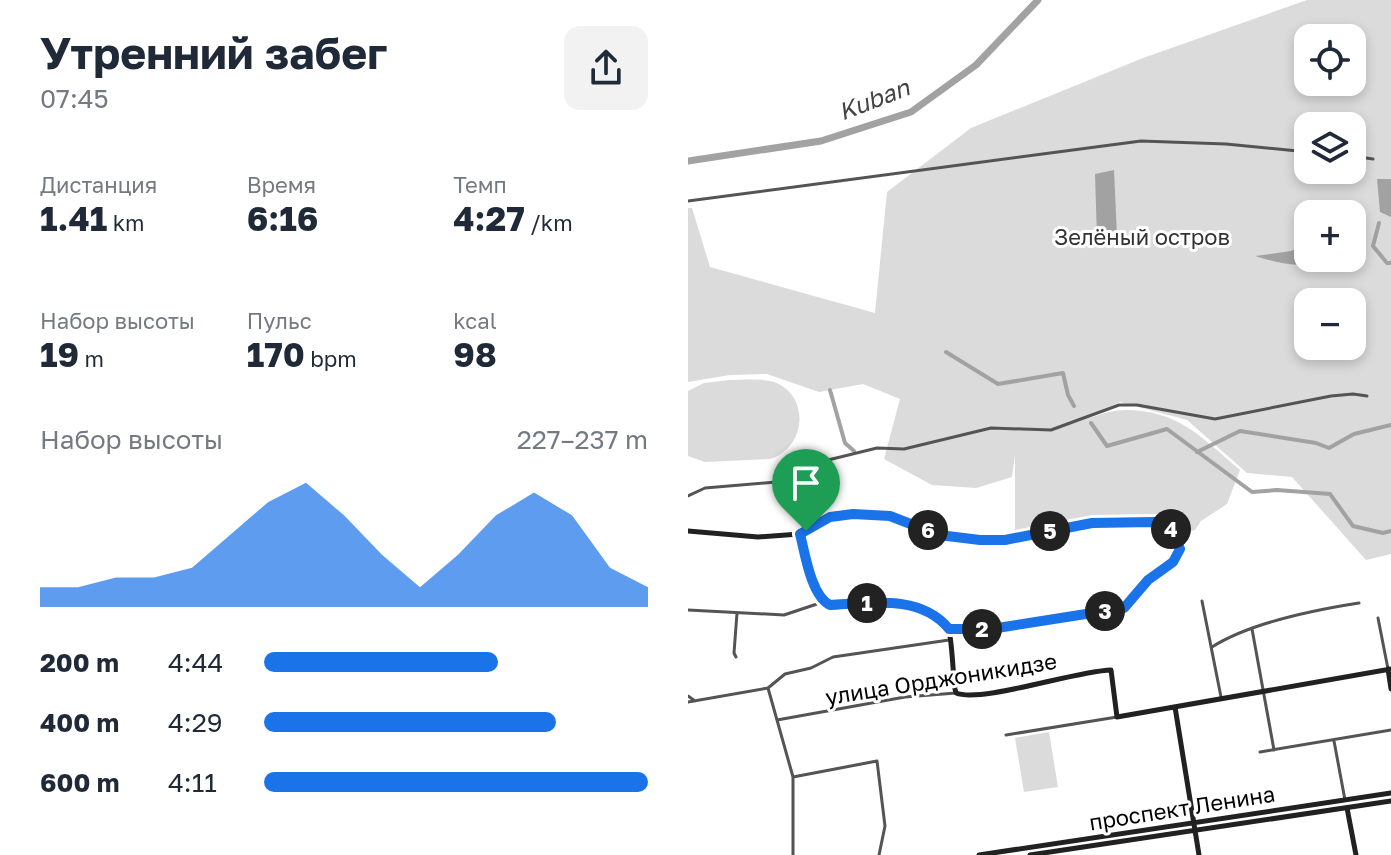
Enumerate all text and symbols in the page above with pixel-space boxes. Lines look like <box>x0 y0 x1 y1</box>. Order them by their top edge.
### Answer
map controls <box>1294 24 1366 360</box>
button: locate <box>1294 24 1366 96</box>
text: Утренний забег <box>40 26 387 79</box>
button: share <box>564 26 648 110</box>
water label: Kuban <box>834 71 914 125</box>
text: 07:45 <box>40 83 109 114</box>
button: layers <box>1294 112 1366 184</box>
text: Дистанция <box>40 171 157 198</box>
text: Время <box>247 171 316 198</box>
text: Темп <box>453 171 507 198</box>
text: 1.41 <box>40 198 107 238</box>
text: 6:16 <box>247 198 318 238</box>
text: 4:27 <box>453 198 525 238</box>
button: + <box>1294 200 1366 272</box>
text: km <box>107 209 145 236</box>
text: /km <box>525 209 573 236</box>
park label: Зелёный остров <box>1054 223 1230 250</box>
button: − <box>1294 288 1366 360</box>
text: Набор высоты <box>40 307 195 334</box>
text: Пульс <box>247 307 312 334</box>
text: kcal <box>453 307 497 334</box>
text: 19 <box>40 334 79 374</box>
text: 170 <box>247 334 305 374</box>
text: 98 <box>453 334 497 374</box>
text: m <box>79 345 104 372</box>
text: bpm <box>305 345 357 372</box>
text: Набор высоты <box>40 424 223 455</box>
text: 227–237 m <box>517 424 648 455</box>
pin <box>772 449 840 531</box>
icon: arrive <box>784 461 828 505</box>
pin: 4 <box>1151 509 1191 549</box>
pin: 6 <box>908 510 948 550</box>
pin: 5 <box>1030 511 1070 551</box>
text: 4 <box>1164 515 1178 542</box>
text: 6 <box>921 516 935 543</box>
text: 5 <box>1043 517 1057 544</box>
pin: 1 <box>847 583 887 623</box>
text: 1 <box>861 589 873 616</box>
pin: 3 <box>1085 591 1125 631</box>
text: 3 <box>1098 597 1112 624</box>
pin: 2 <box>962 609 1002 649</box>
text: 2 <box>975 615 989 642</box>
text: 200 m <box>40 647 119 678</box>
text: 4:44 <box>168 647 223 678</box>
street label: улица Орджоникидзе <box>823 647 1059 710</box>
text: 400 m <box>40 707 119 738</box>
text: 4:29 <box>168 707 222 738</box>
text: 600 m <box>40 767 120 798</box>
text: 4:11 <box>168 767 217 798</box>
street label: проспект Ленина <box>1087 779 1277 836</box>

